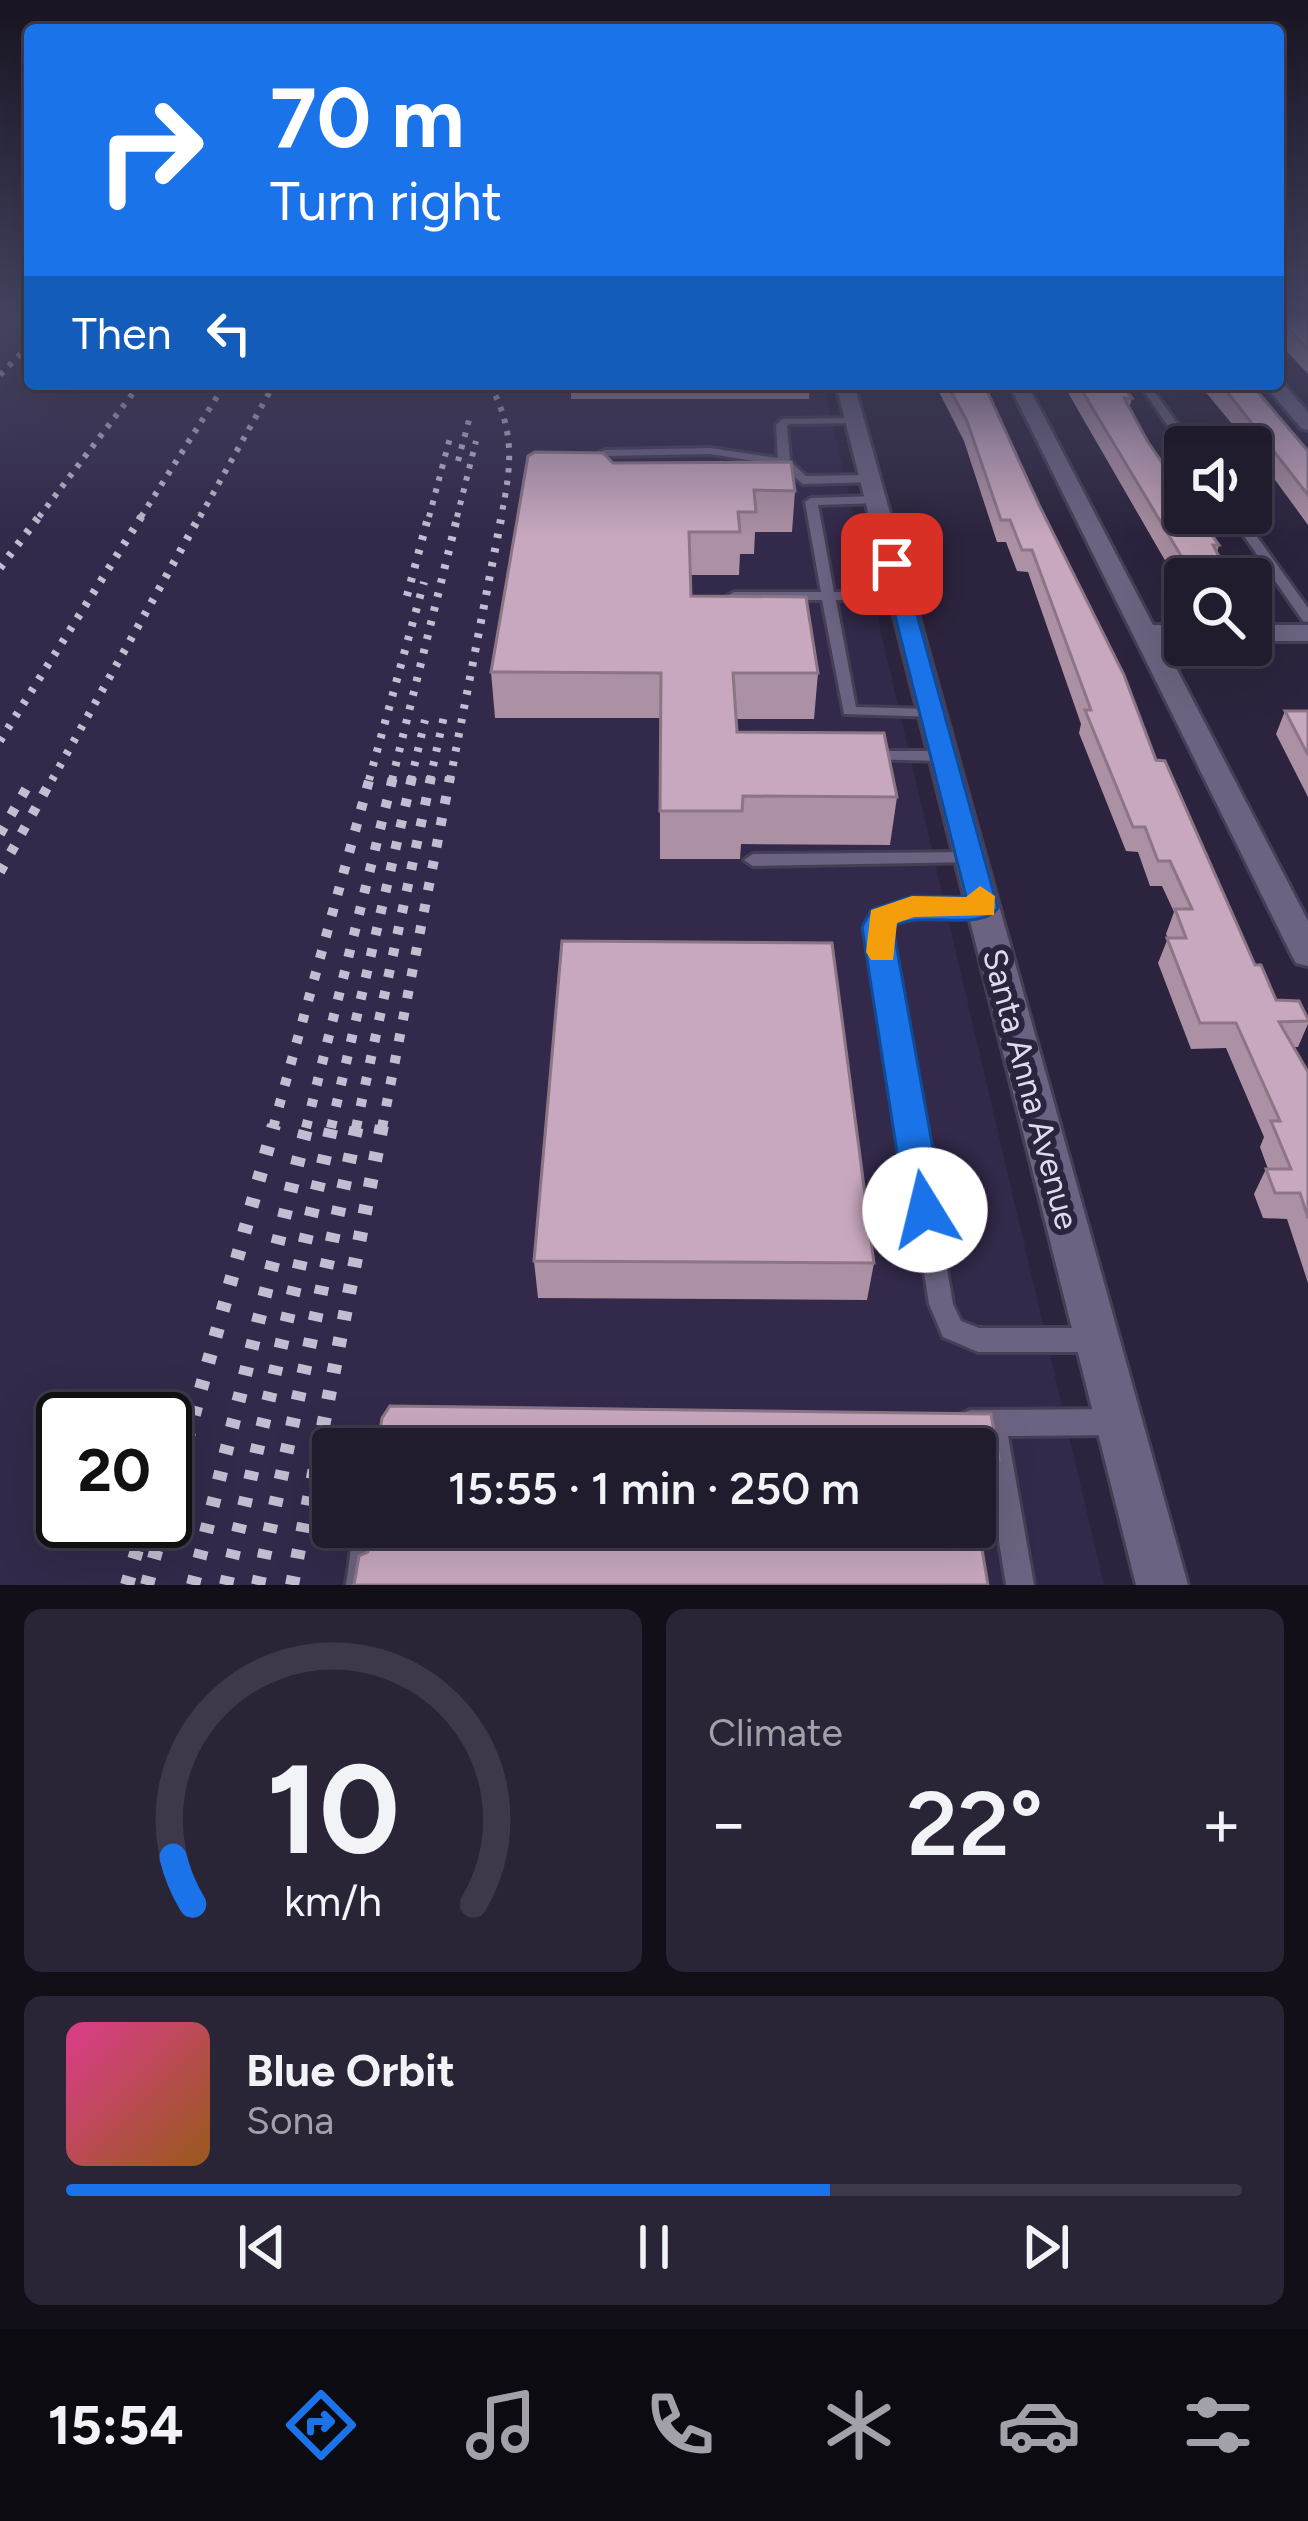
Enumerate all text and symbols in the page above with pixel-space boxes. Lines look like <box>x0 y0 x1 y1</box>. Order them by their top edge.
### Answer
text: 70 m <box>270 67 464 168</box>
icon: right <box>72 72 228 228</box>
text: Turn right <box>270 169 502 234</box>
icon: left <box>196 300 262 366</box>
text: Then <box>72 306 172 360</box>
map controls <box>1164 426 1272 666</box>
button: sound <box>1164 426 1272 534</box>
pin <box>841 513 943 615</box>
icon: arrive <box>859 531 925 597</box>
button: search <box>1164 558 1272 666</box>
street label: Santa Anna Avenue <box>975 945 1087 1233</box>
position arrow <box>862 1147 988 1273</box>
speed limit sign: 20 <box>36 1392 192 1548</box>
text: 15:55 · 1 min · 250 m <box>448 1461 860 1515</box>
text: Climate <box>708 1709 843 1756</box>
text: 10 <box>266 1734 400 1884</box>
text: 22° <box>907 1769 1043 1878</box>
text: − <box>708 1783 749 1863</box>
text: + <box>1201 1783 1242 1863</box>
text: km/h <box>284 1874 382 1926</box>
text: Blue Orbit <box>246 2043 455 2097</box>
text: Sona <box>246 2097 334 2144</box>
icon: previous <box>229 2214 295 2280</box>
icon: pause <box>621 2214 687 2280</box>
icon: next <box>1013 2214 1079 2280</box>
icon: directions <box>279 2383 363 2467</box>
icon: music <box>459 2383 543 2467</box>
icon: phone <box>638 2383 722 2467</box>
icon: climate <box>817 2383 901 2467</box>
icon: car <box>997 2383 1081 2467</box>
icon: filters <box>1176 2383 1260 2467</box>
text: 15:54 <box>48 2393 184 2458</box>

